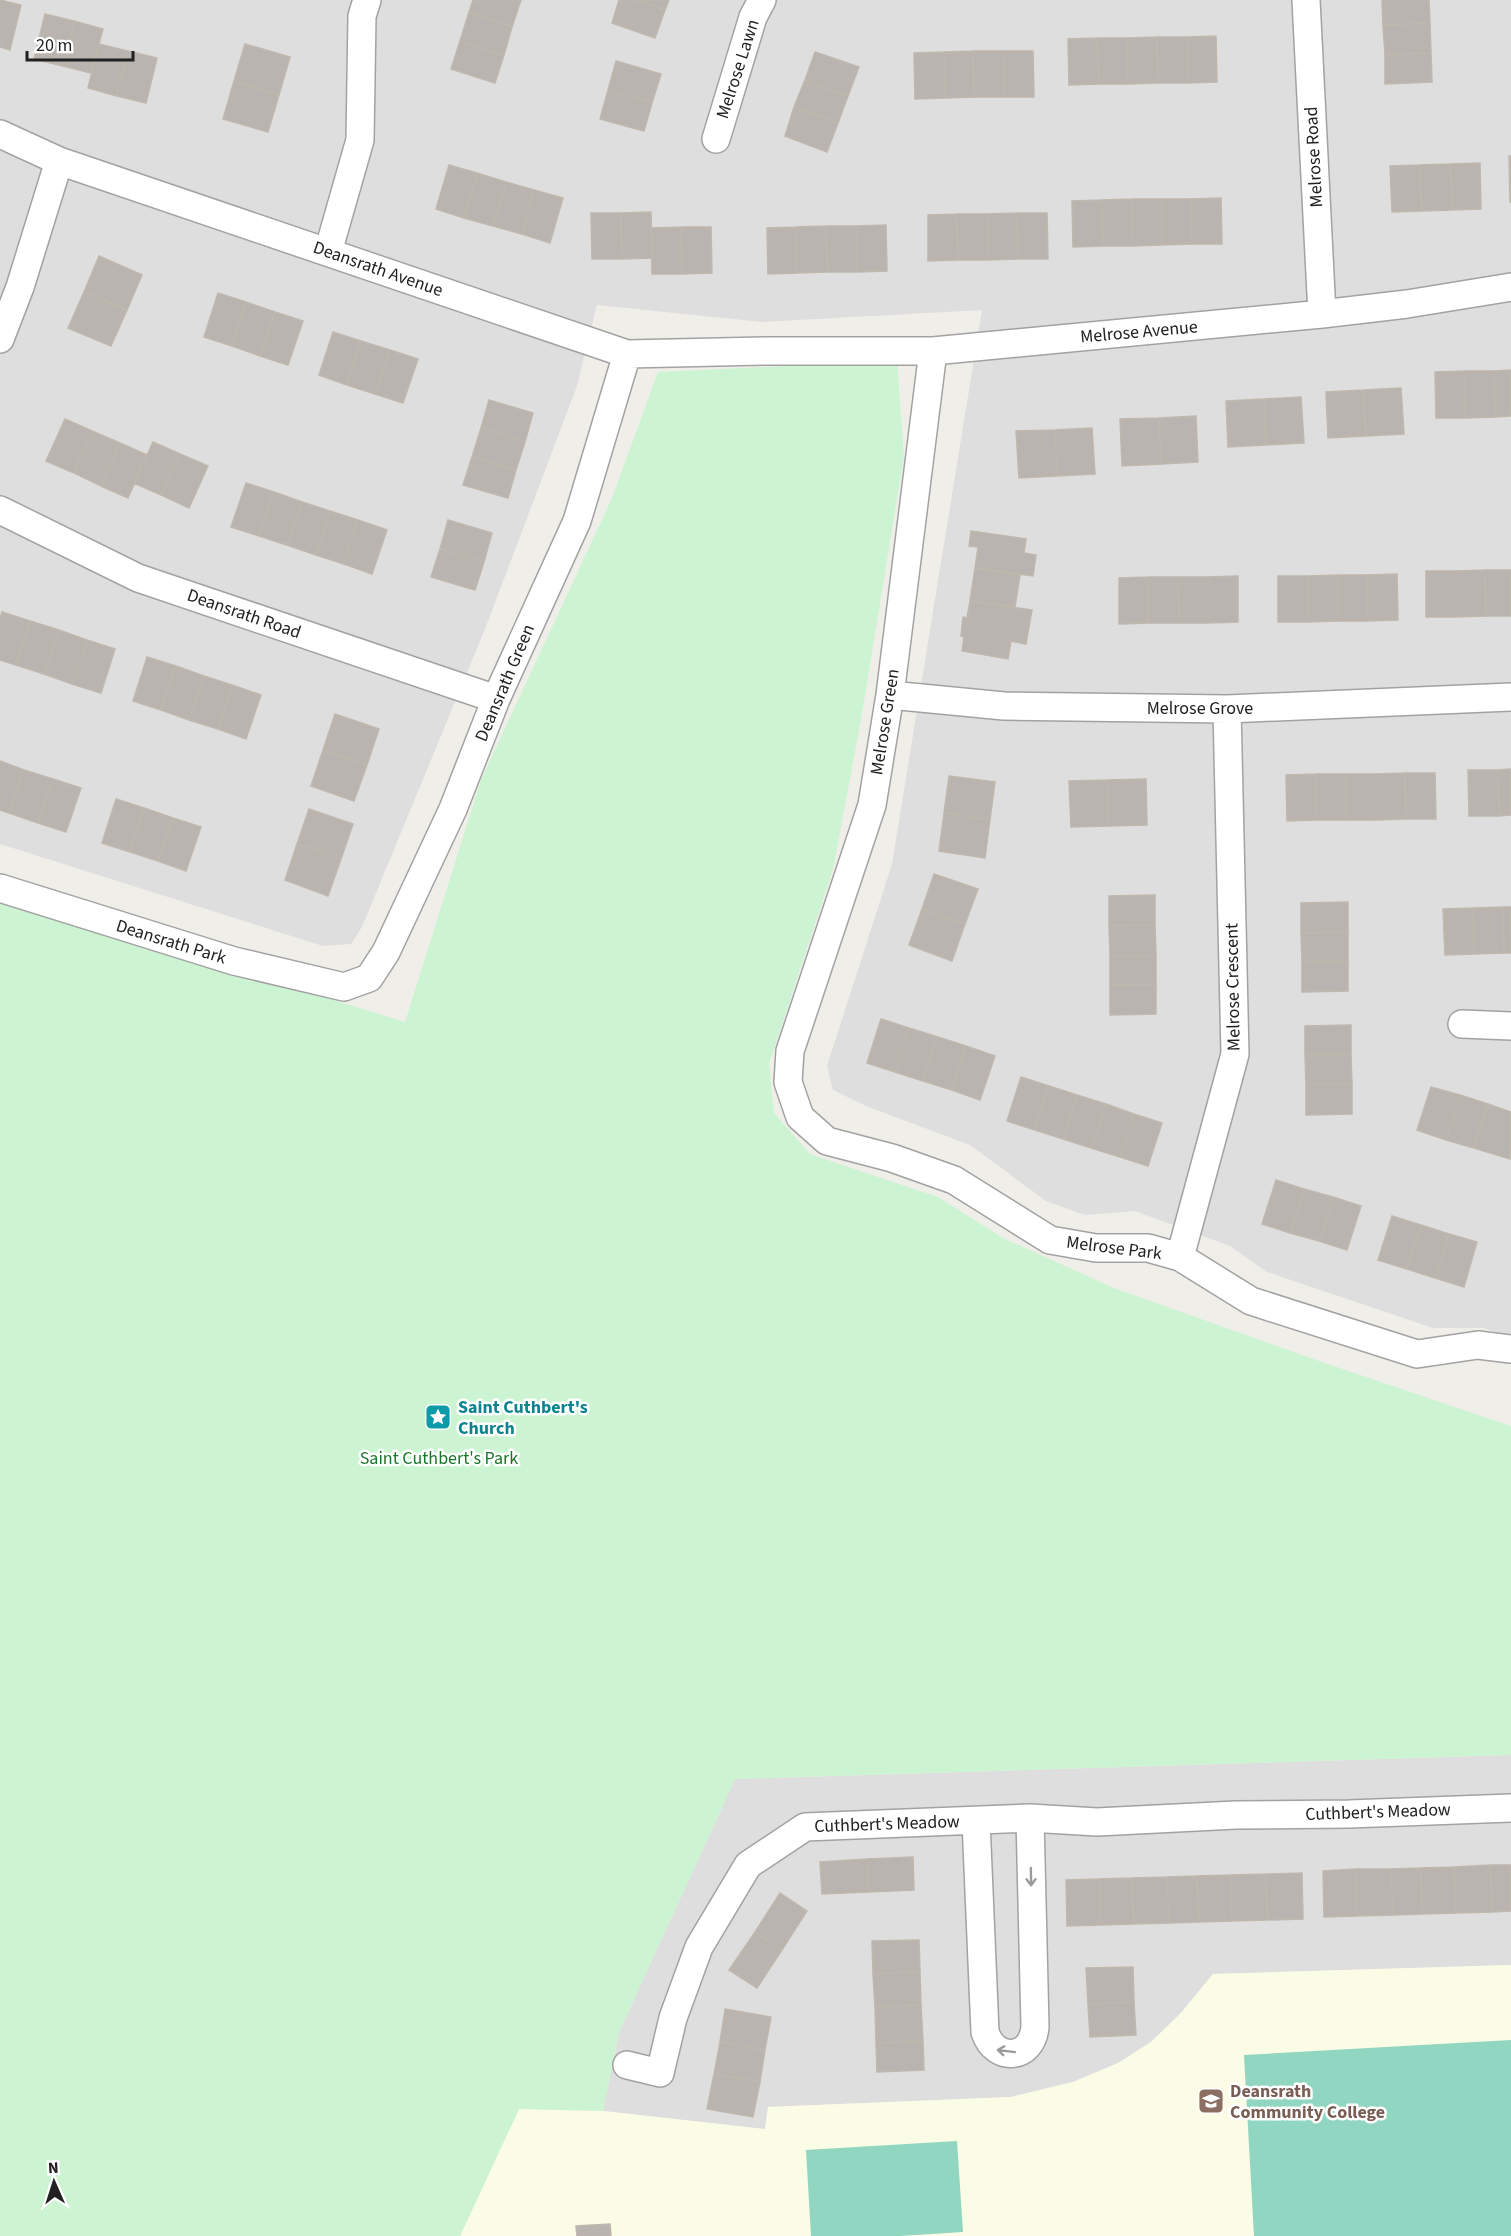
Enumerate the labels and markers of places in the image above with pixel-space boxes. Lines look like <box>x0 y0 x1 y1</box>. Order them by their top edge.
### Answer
place label: Saint Cuthbert's Church <box>458 1395 588 1441</box>
place icon: Saint Cuthbert's Church <box>423 1402 453 1432</box>
place label: Deansrath Community College <box>1230 2079 1385 2125</box>
school or university icon: Deansrath Community College <box>1196 2086 1226 2116</box>

